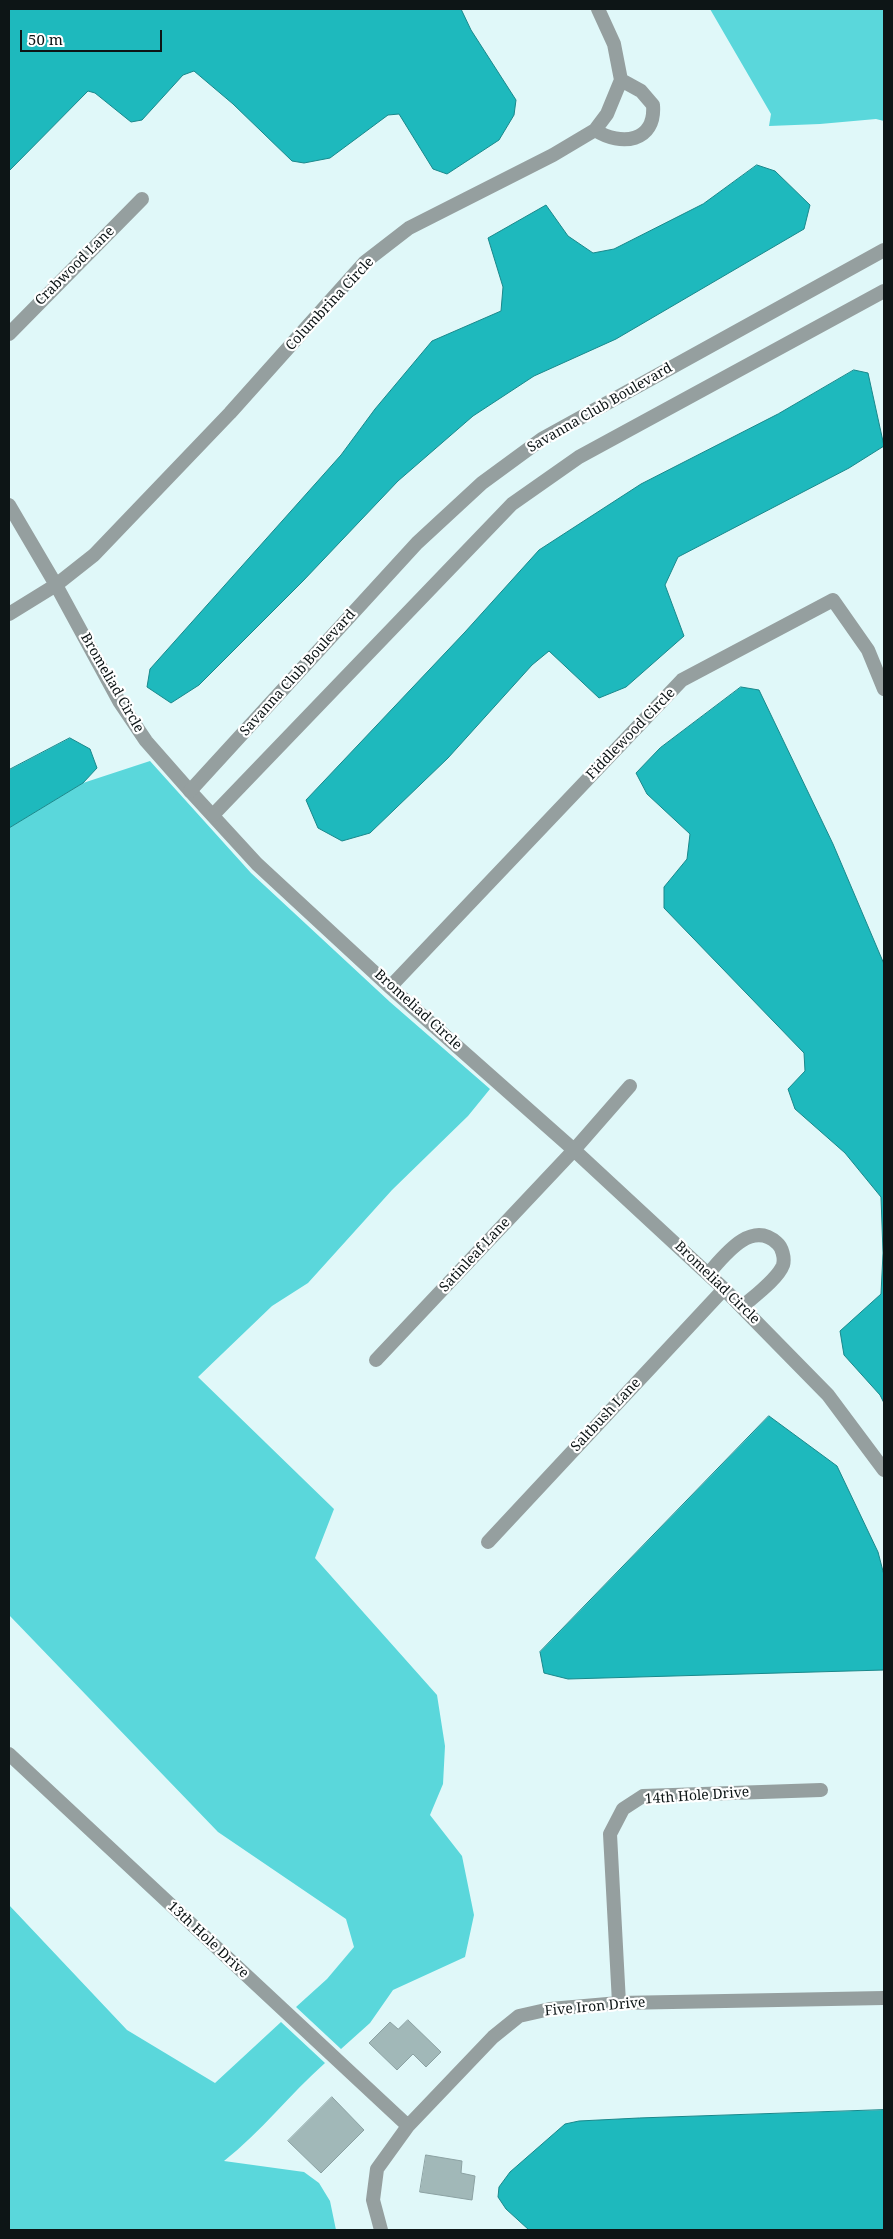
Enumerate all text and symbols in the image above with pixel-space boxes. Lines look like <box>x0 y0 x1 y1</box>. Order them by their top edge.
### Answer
scale bar <box>22 20 165 52</box>
text: 50 m <box>28 29 63 49</box>
street label: Crabwood Lane <box>32 223 118 309</box>
street label: Columbrina Circle <box>282 254 378 354</box>
street label: Savanna Club Boulevard <box>525 360 675 456</box>
street label: Savanna Club Boulevard <box>237 606 359 740</box>
street label: Bromeliad Circle <box>77 630 147 736</box>
street label: Fiddlewood Circle <box>583 685 679 783</box>
street label: Bromeliad Circle <box>371 966 465 1054</box>
street label: Satinleaf Lane <box>436 1214 514 1296</box>
street label: Bromeliad Circle <box>671 1238 763 1328</box>
street label: Saltbush Lane <box>568 1375 644 1455</box>
street label: 14th Hole Drive <box>644 1784 750 1808</box>
street label: 13th Hole Drive <box>164 1898 252 1982</box>
street label: Five Iron Drive <box>544 1994 646 2020</box>

